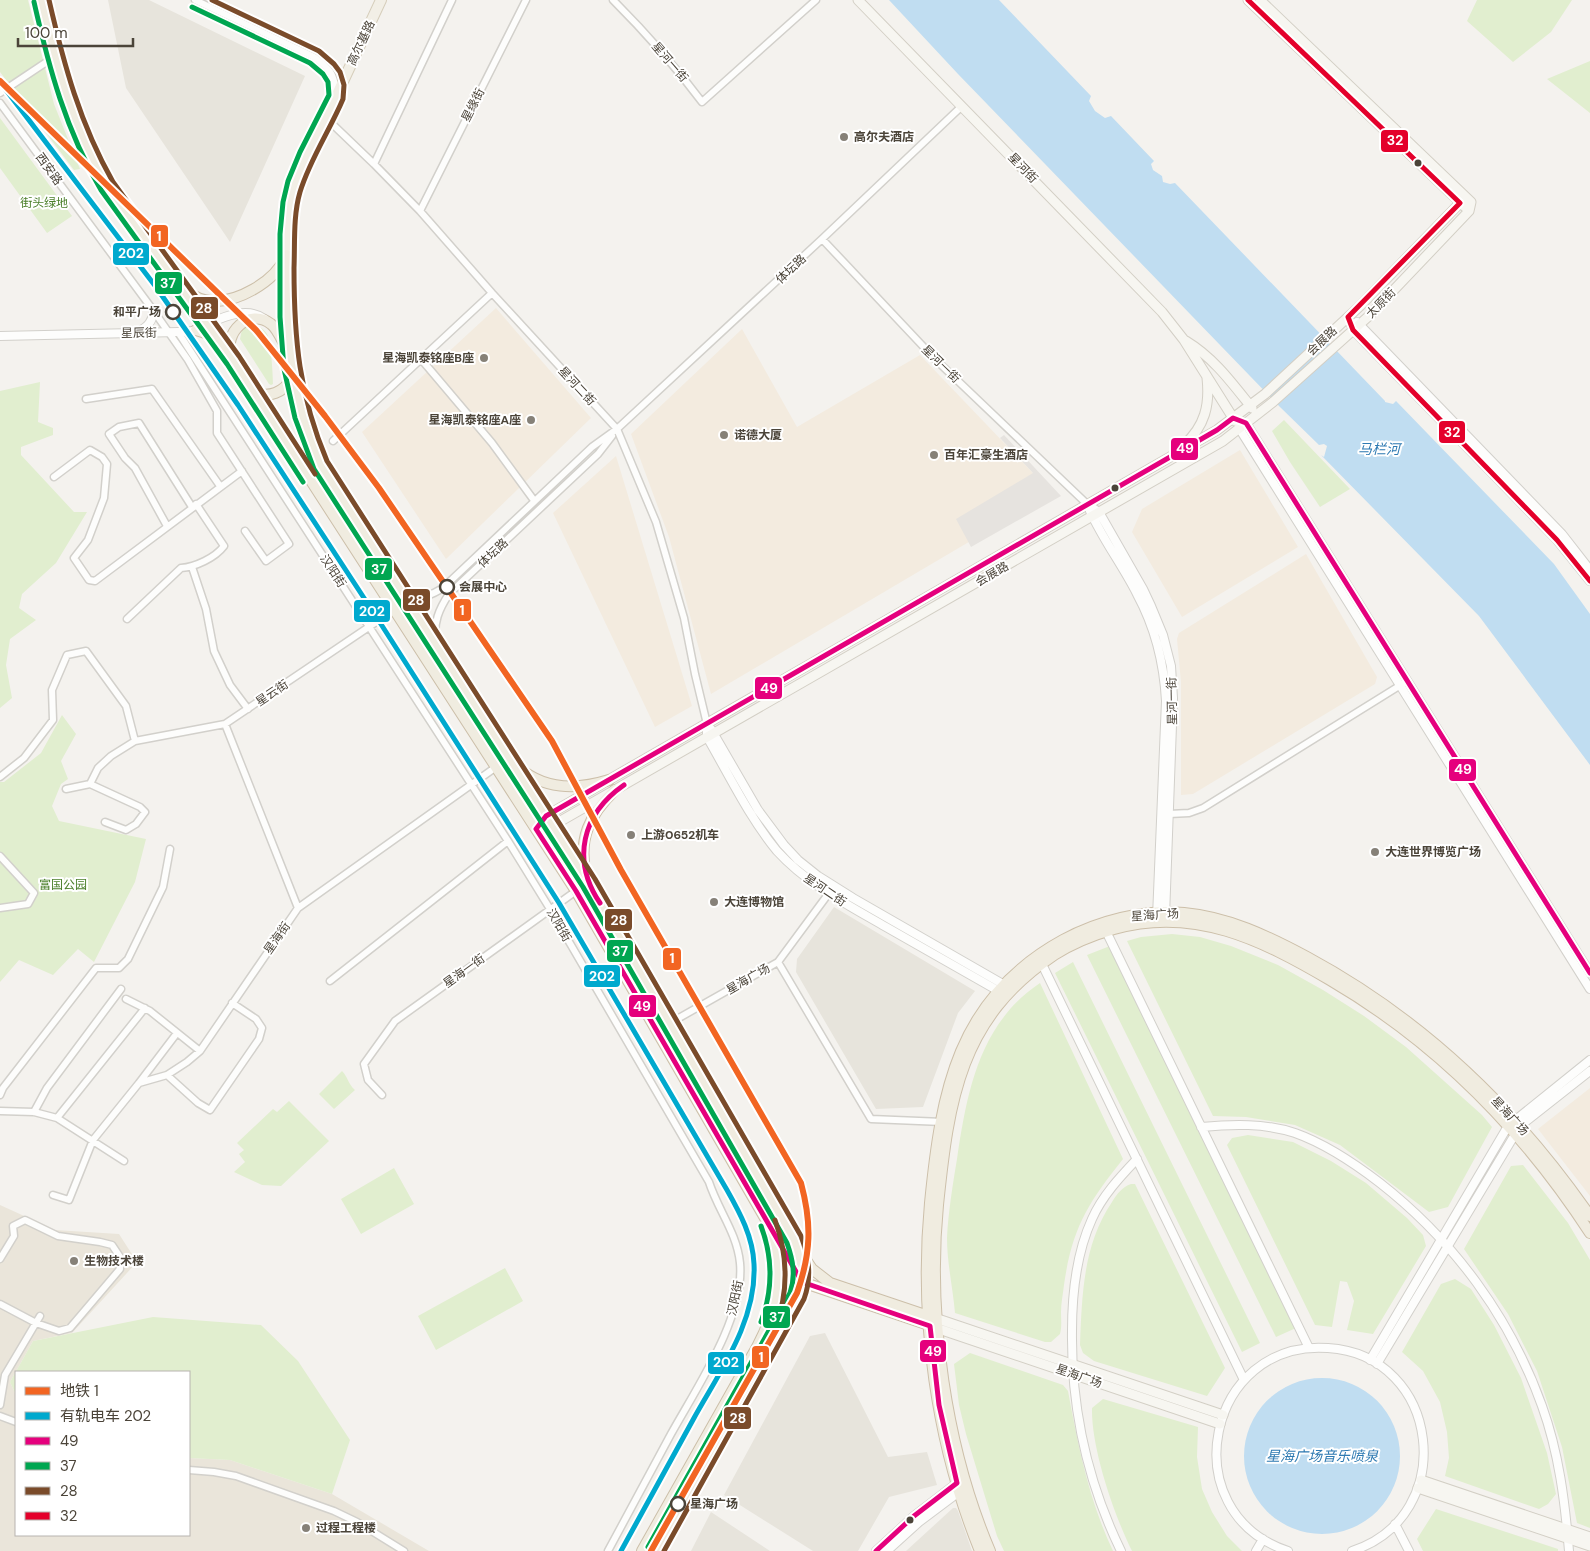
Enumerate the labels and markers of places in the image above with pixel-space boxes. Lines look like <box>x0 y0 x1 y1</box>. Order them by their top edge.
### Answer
place label: 高尔夫酒店 <box>854 129 914 145</box>
marker: 高尔夫酒店 <box>838 131 850 143</box>
unlabelled marker <box>1413 158 1423 168</box>
place label: 和平广场 <box>113 304 161 320</box>
marker: 和平广场 <box>165 304 181 320</box>
place label: 星海凯泰铭座B座 <box>382 350 474 366</box>
marker: 星海凯泰铭座B座 <box>478 352 490 364</box>
place label: 星海凯泰铭座A座 <box>428 412 521 428</box>
marker: 星海凯泰铭座A座 <box>525 414 537 426</box>
place label: 诺德大厦 <box>734 427 782 443</box>
marker: 诺德大厦 <box>718 429 730 441</box>
place label: 百年汇豪生酒店 <box>944 447 1028 463</box>
marker: 百年汇豪生酒店 <box>928 449 940 461</box>
unlabelled marker <box>1110 483 1120 493</box>
marker: 会展中心 <box>439 579 455 595</box>
place label: 会展中心 <box>459 579 507 595</box>
place label: 上游0652机车 <box>641 827 719 843</box>
marker: 上游0652机车 <box>625 829 637 841</box>
place label: 大连世界博览广场 <box>1385 844 1481 860</box>
marker: 大连世界博览广场 <box>1369 846 1381 858</box>
place label: 大连博物馆 <box>724 894 784 910</box>
marker: 大连博物馆 <box>708 896 720 908</box>
place label: 生物技术楼 <box>84 1253 144 1269</box>
marker: 生物技术楼 <box>68 1255 80 1267</box>
marker: 星海广场 <box>670 1496 686 1512</box>
place label: 星海广场 <box>690 1496 738 1512</box>
unlabelled marker <box>905 1515 915 1525</box>
place label: 过程工程楼 <box>316 1520 376 1536</box>
marker: 过程工程楼 <box>300 1522 312 1534</box>

